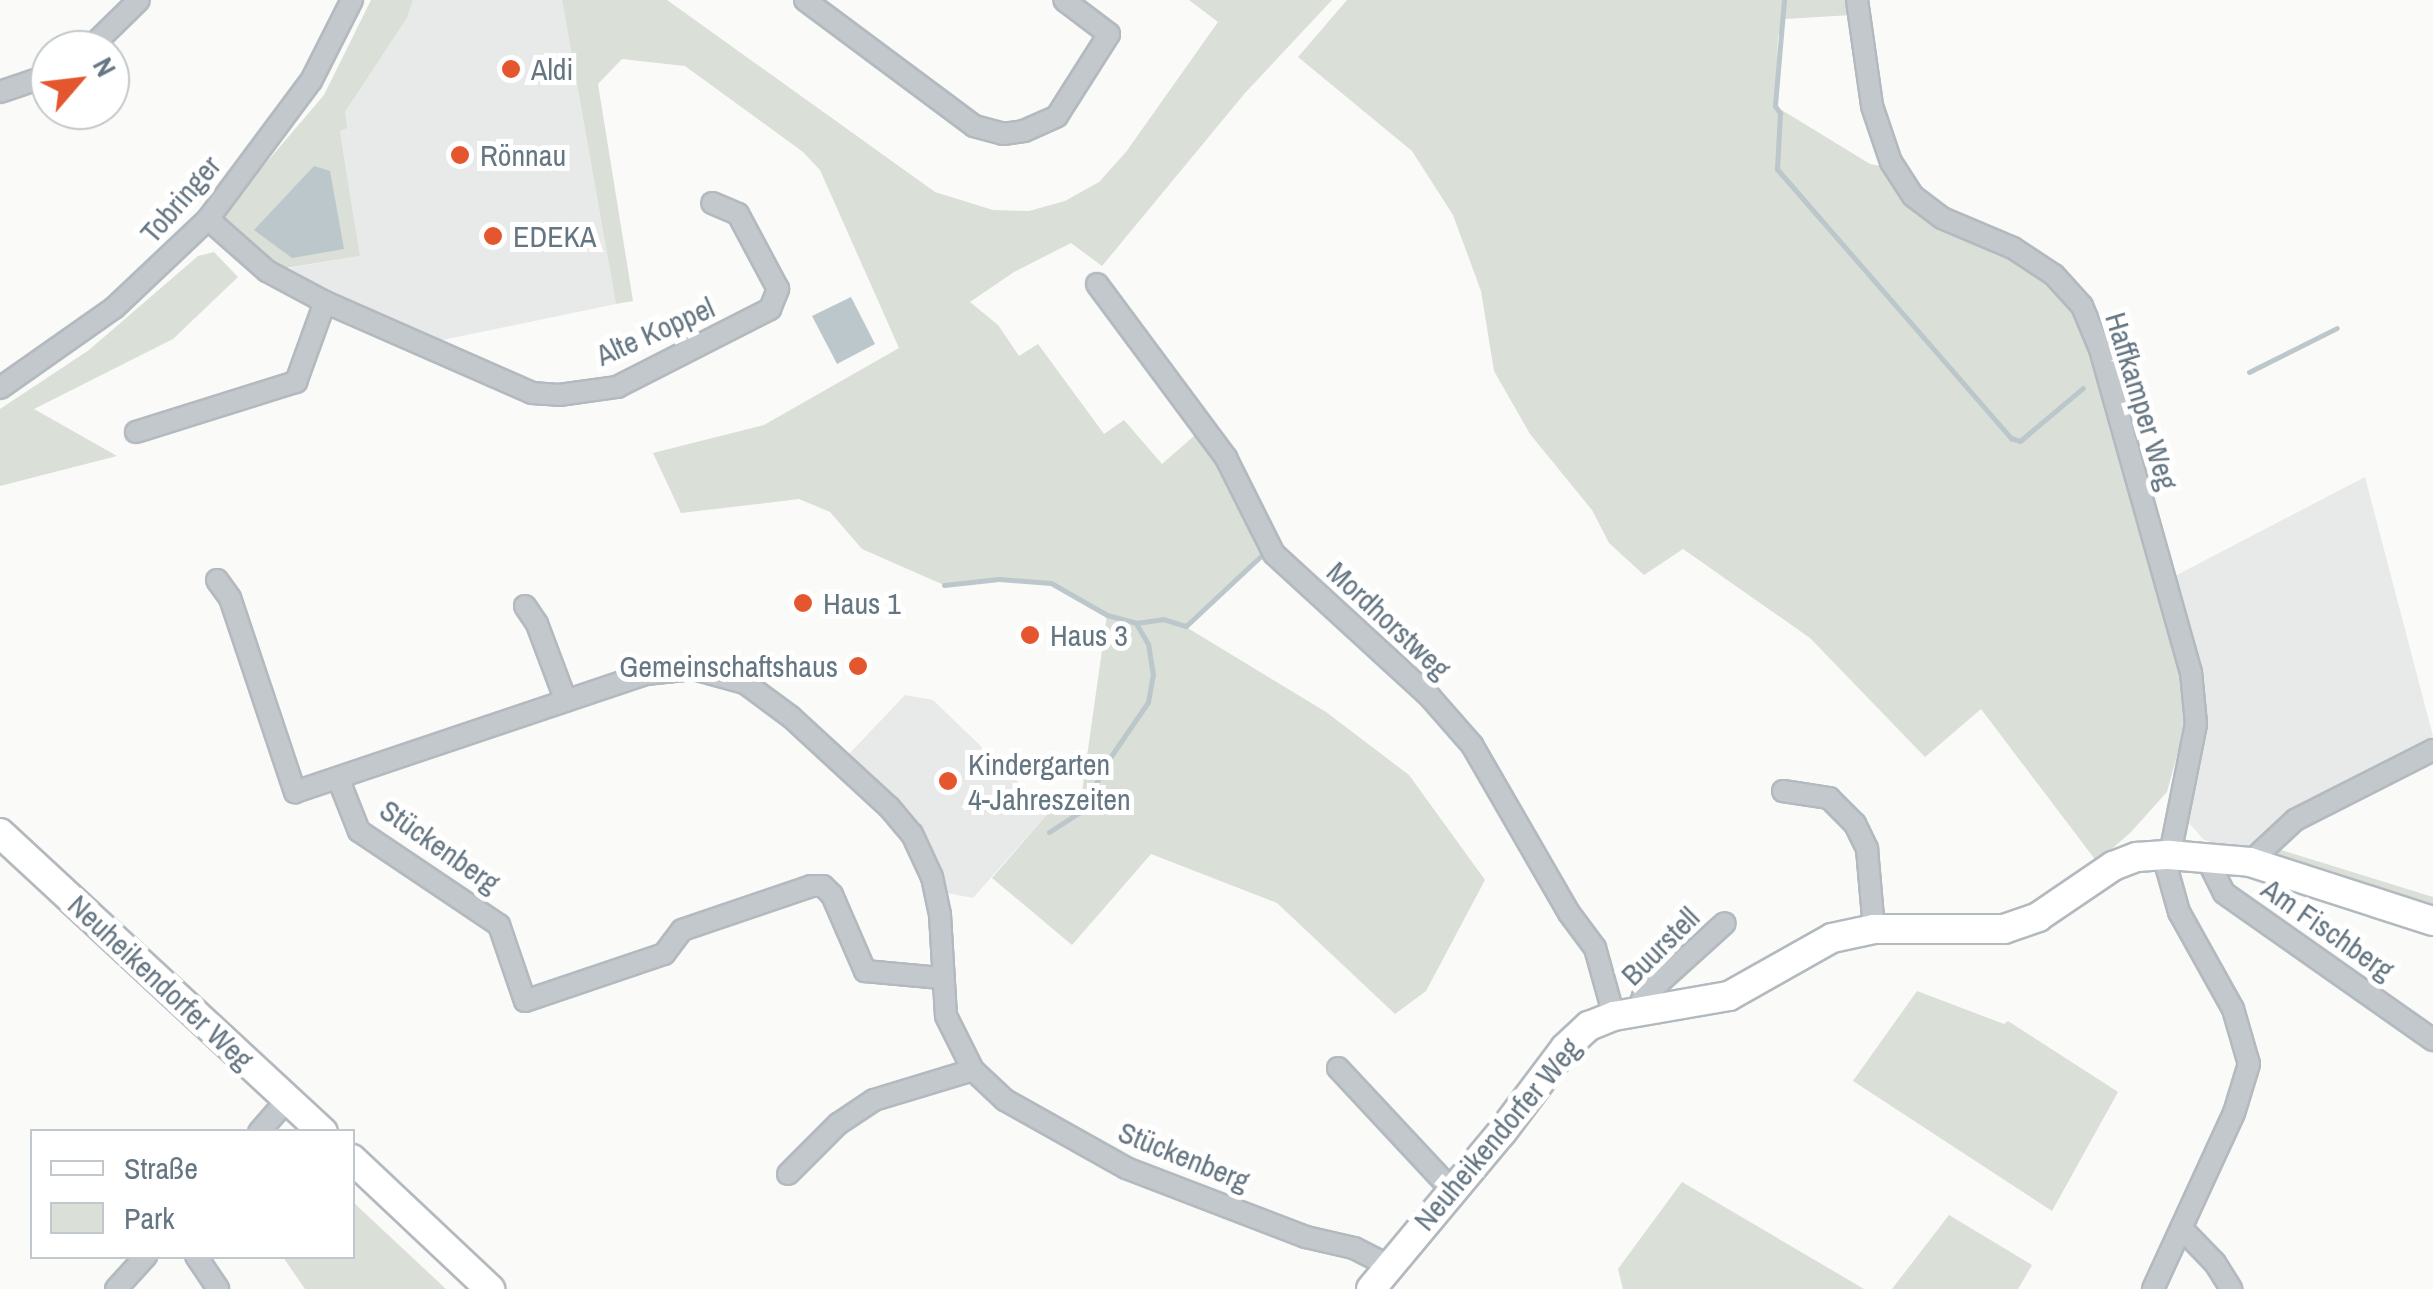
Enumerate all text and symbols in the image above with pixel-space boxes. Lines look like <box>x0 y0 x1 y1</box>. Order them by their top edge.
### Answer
north arrow <box>30 30 130 130</box>
text: N <box>84 51 125 83</box>
place label: Aldi <box>531 51 573 87</box>
marker: Aldi <box>500 58 522 80</box>
place label: Rönnau <box>480 137 566 173</box>
marker: Rönnau <box>449 144 471 166</box>
street label: Tobringer <box>132 148 228 250</box>
place label: EDEKA <box>513 218 596 254</box>
marker: EDEKA <box>482 225 504 247</box>
street label: Alte Koppel <box>590 289 720 373</box>
street label: Haffkamper Weg <box>2098 308 2186 494</box>
street label: Mordhorstweg <box>1320 554 1458 686</box>
place label: Haus 1 <box>823 585 901 621</box>
marker: Haus 1 <box>792 592 814 614</box>
place label: Haus 3 <box>1050 617 1128 653</box>
marker: Haus 3 <box>1019 624 1041 646</box>
place label: Gemeinschaftshaus <box>619 648 838 684</box>
marker: Gemeinschaftshaus <box>847 655 869 677</box>
place label: Kindergarten 4-Jahreszeiten <box>968 746 1131 816</box>
marker: Kindergarten 4-Jahreszeiten <box>937 770 959 792</box>
street label: Stückenberg <box>373 792 507 900</box>
street label: Am Fischberg <box>2255 870 2401 988</box>
street label: Neuheikendorfer Weg <box>61 887 261 1077</box>
street label: Buurstell <box>1613 899 1707 993</box>
street label: Neuheikendorfer Weg <box>1406 1030 1588 1238</box>
street label: Stückenberg <box>1113 1113 1255 1199</box>
legend <box>30 1129 355 1259</box>
text: Straße <box>124 1148 198 1188</box>
text: Park <box>124 1198 175 1238</box>

